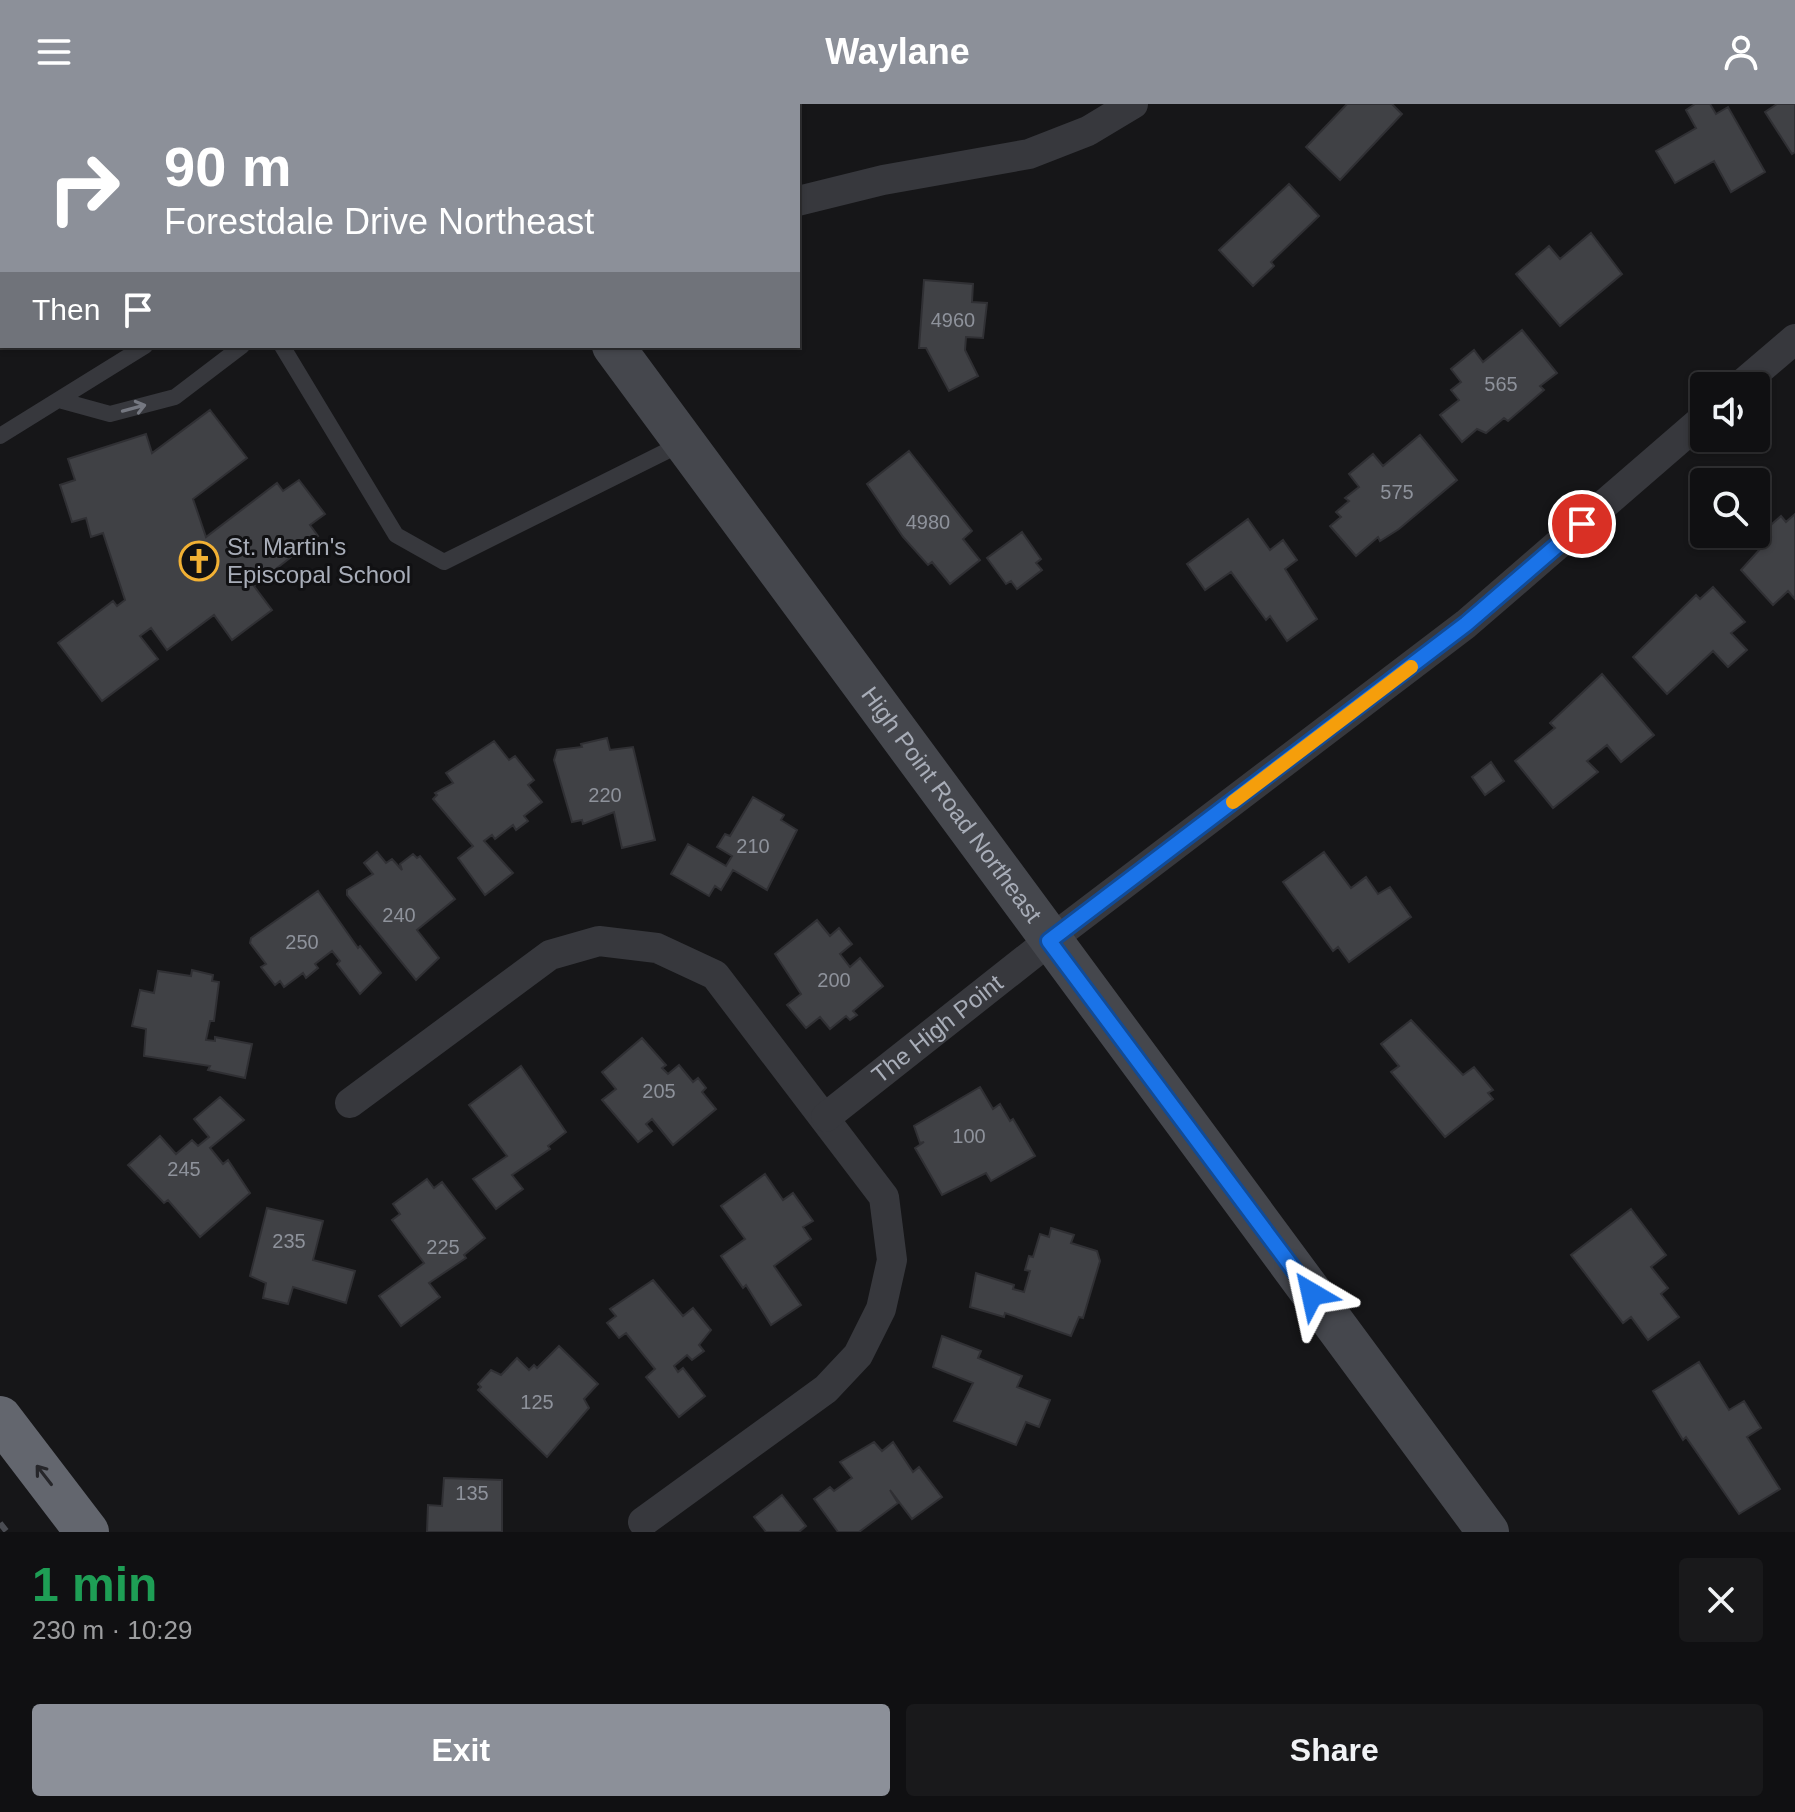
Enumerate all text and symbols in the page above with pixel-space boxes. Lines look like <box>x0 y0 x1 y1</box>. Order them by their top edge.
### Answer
icon: menu <box>32 30 76 74</box>
icon: person <box>1719 30 1763 74</box>
text: Waylane <box>825 31 970 72</box>
text: 90 m <box>164 135 292 198</box>
icon: right <box>32 136 136 240</box>
text: Forestdale Drive Northeast <box>164 201 594 242</box>
icon: arrive <box>116 288 160 332</box>
text: Then <box>32 293 100 326</box>
house number: 4960 <box>931 309 975 331</box>
map controls <box>1690 372 1770 548</box>
button: sound <box>1690 372 1770 452</box>
house number: 565 <box>1484 373 1518 395</box>
one-way arrow <box>120 400 146 415</box>
button: search <box>1690 468 1770 548</box>
house number: 575 <box>1380 481 1414 503</box>
pin <box>1548 490 1616 558</box>
icon: arrive <box>1560 502 1604 546</box>
house number: 4980 <box>906 511 950 533</box>
place label: St. Martin's Episcopal School <box>227 533 411 588</box>
church icon: St. Martin's Episcopal School <box>178 540 220 582</box>
street label: High Point Road Northeast <box>856 681 1048 928</box>
house number: 220 <box>588 784 622 806</box>
house number: 210 <box>736 835 770 857</box>
house number: 240 <box>382 904 416 926</box>
house number: 250 <box>285 931 319 953</box>
house number: 200 <box>817 969 851 991</box>
street label: The High Point <box>866 969 1008 1088</box>
house number: 205 <box>642 1080 676 1102</box>
house number: 100 <box>952 1125 986 1147</box>
house number: 245 <box>167 1158 201 1180</box>
house number: 235 <box>272 1230 306 1252</box>
house number: 225 <box>426 1236 460 1258</box>
position arrow <box>1270 1252 1354 1336</box>
house number: 125 <box>520 1391 554 1413</box>
one-way arrow <box>35 1464 52 1486</box>
house number: 135 <box>455 1482 489 1504</box>
text: 1 min <box>32 1558 157 1611</box>
button: close <box>1679 1558 1763 1642</box>
text: 230 m · 10:29 <box>32 1615 192 1645</box>
button: Exit <box>32 1704 890 1796</box>
button: Share <box>906 1704 1763 1796</box>

